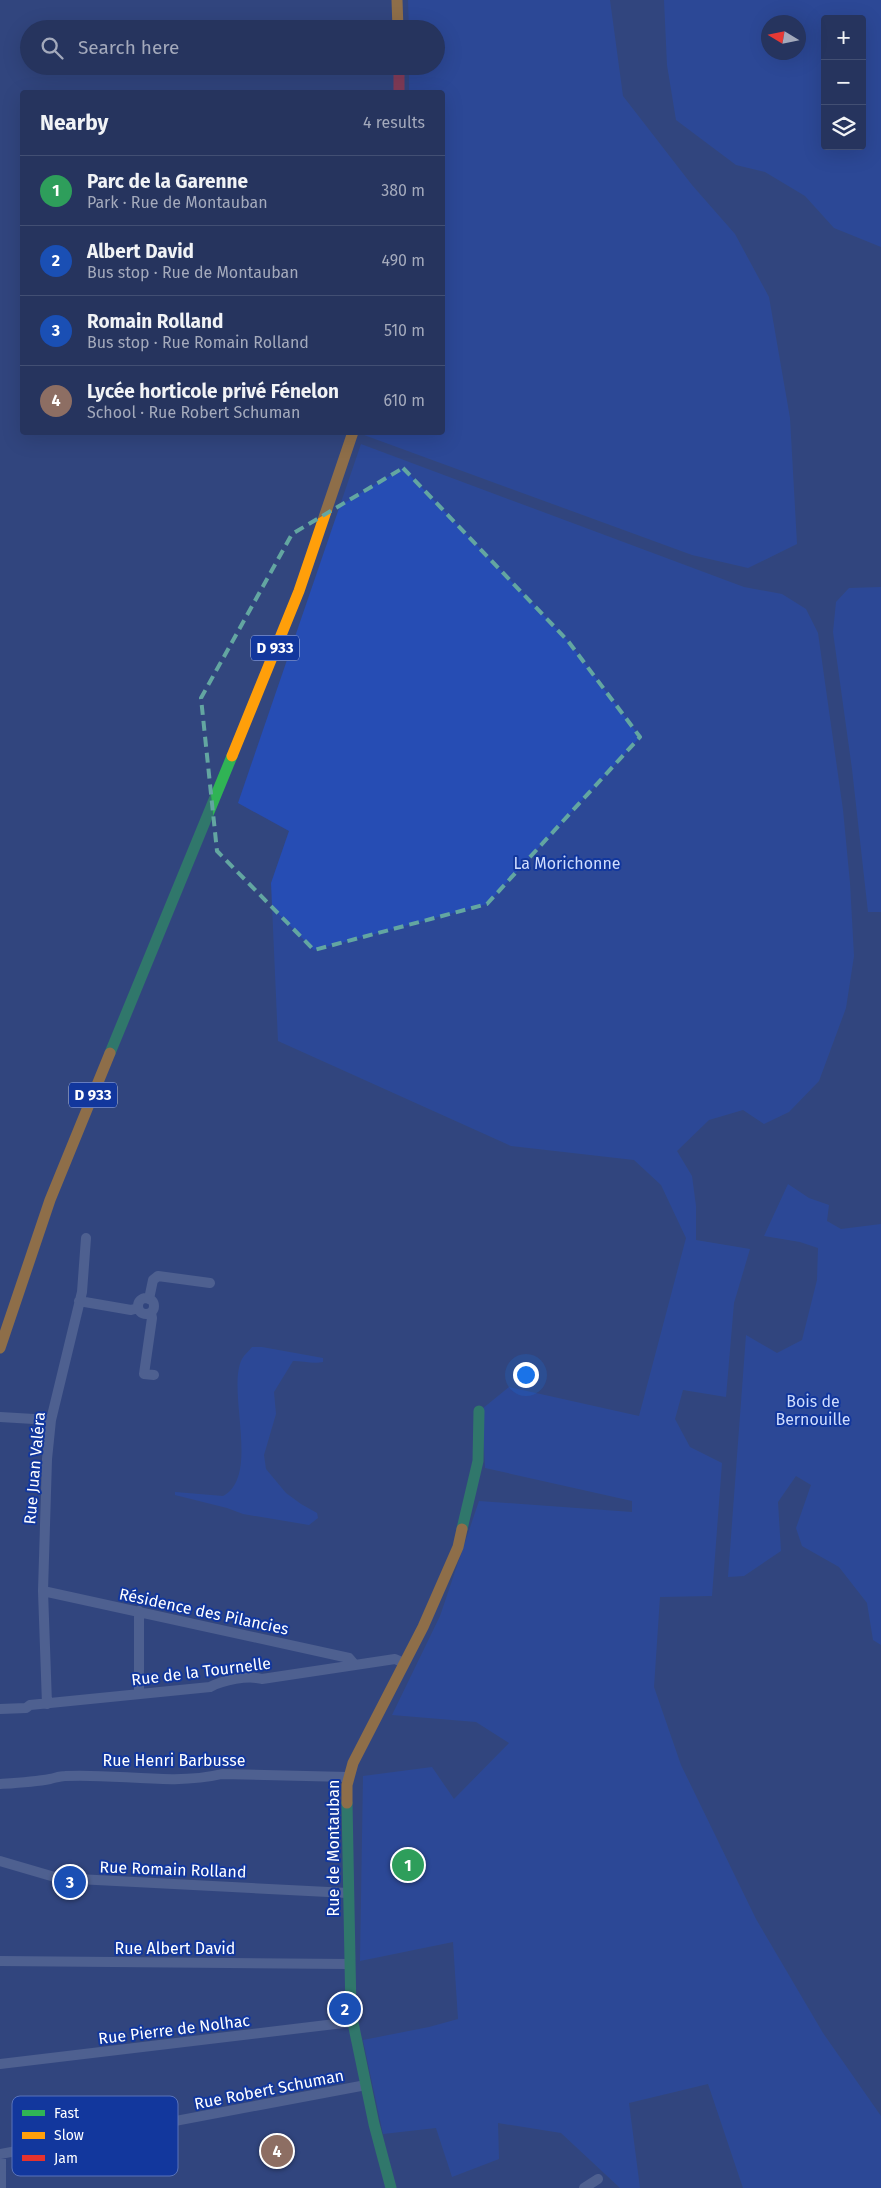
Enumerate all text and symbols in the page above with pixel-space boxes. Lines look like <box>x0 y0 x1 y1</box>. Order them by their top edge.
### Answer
north arrow <box>761 15 806 60</box>
map controls <box>821 15 866 150</box>
button: + <box>821 15 866 60</box>
search box <box>20 20 445 75</box>
icon: search <box>38 34 66 62</box>
text: Search here <box>78 36 179 59</box>
button: − <box>821 60 866 105</box>
button: layers <box>821 105 866 150</box>
text: Nearby <box>40 110 108 136</box>
text: 4 results <box>363 113 425 132</box>
text: Parc de la Garenne <box>87 170 248 193</box>
text: 1 <box>52 181 60 200</box>
text: 380 m <box>381 181 425 200</box>
text: Park · Rue de Montauban <box>87 193 268 212</box>
text: Albert David <box>87 240 194 263</box>
text: 2 <box>52 251 60 270</box>
text: 490 m <box>382 251 425 270</box>
text: Bus stop · Rue de Montauban <box>87 263 299 282</box>
text: Romain Rolland <box>87 310 223 333</box>
text: 3 <box>52 321 60 340</box>
text: 510 m <box>384 321 425 340</box>
text: Bus stop · Rue Romain Rolland <box>87 333 309 352</box>
text: Lycée horticole privé Fénelon <box>87 380 339 403</box>
text: 4 <box>51 391 61 410</box>
text: 610 m <box>383 391 425 410</box>
text: School · Rue Robert Schuman <box>87 403 300 422</box>
road number: D 933 <box>251 636 299 660</box>
park label: La Morichonne <box>513 854 621 873</box>
road number: D 933 <box>69 1082 117 1108</box>
your location <box>513 1362 539 1388</box>
park label: Bois de Bernouille <box>775 1392 851 1429</box>
street label: Rue Juan Valéra <box>20 1411 49 1525</box>
street label: Résidence des Pilancies <box>117 1584 290 1639</box>
street label: Rue de la Tournelle <box>130 1654 272 1689</box>
street label: Rue Henri Barbusse <box>103 1751 245 1770</box>
street label: Rue de Montauban <box>324 1780 343 1916</box>
pin: 1 <box>392 1846 424 1884</box>
street label: Rue Romain Rolland <box>99 1857 247 1882</box>
pin: 3 <box>54 1863 86 1901</box>
street label: Rue Albert David <box>115 1939 235 1958</box>
pin: 2 <box>329 1990 361 2028</box>
street label: Rue Pierre de Nolhac <box>97 2011 251 2048</box>
street label: Rue Robert Schuman <box>193 2066 346 2113</box>
legend <box>12 2096 178 2176</box>
text: Fast <box>54 2105 80 2122</box>
text: Slow <box>54 2127 84 2144</box>
pin: 4 <box>261 2132 293 2170</box>
text: Jam <box>54 2150 78 2167</box>

